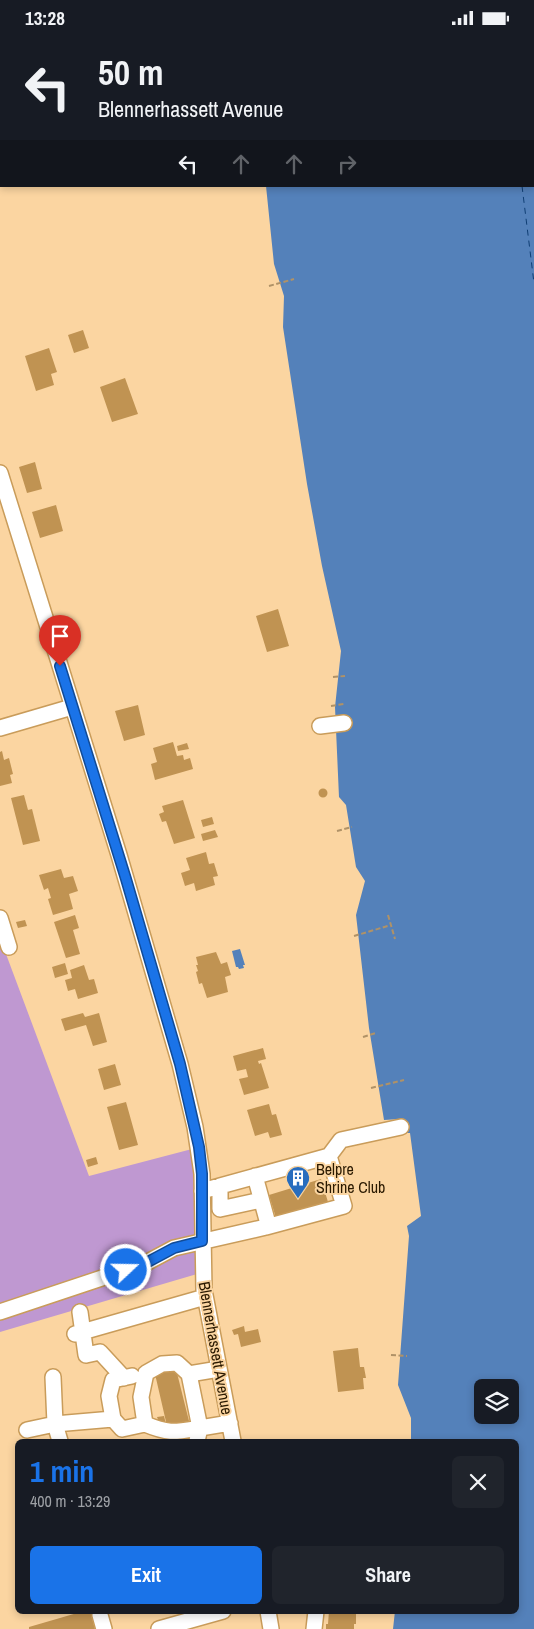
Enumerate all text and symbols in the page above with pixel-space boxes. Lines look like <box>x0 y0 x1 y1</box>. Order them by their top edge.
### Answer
text: 13:28 <box>25 5 65 31</box>
text: 50 m <box>98 49 163 96</box>
icon: left <box>15 55 80 120</box>
text: Blennerhassett Avenue <box>98 94 283 124</box>
icon: left <box>174 150 202 178</box>
icon: ahead <box>227 150 255 178</box>
icon: ahead <box>280 150 308 178</box>
icon: right <box>333 150 361 178</box>
pin <box>39 615 81 666</box>
icon: arrive <box>46 622 74 650</box>
place label: Belpre Shrine Club <box>316 1158 385 1198</box>
building icon: Belpre Shrine Club <box>285 1165 311 1199</box>
position arrow <box>99 1243 151 1295</box>
street label: Blennerhassett Avenue <box>193 1280 239 1416</box>
map controls <box>474 1379 519 1424</box>
button: layers <box>474 1379 519 1424</box>
text: 1 min <box>30 1451 94 1491</box>
button: close <box>452 1456 504 1508</box>
text: 400 m · 13:29 <box>30 1490 110 1512</box>
button: Exit <box>30 1546 262 1604</box>
button: Share <box>272 1546 504 1604</box>

